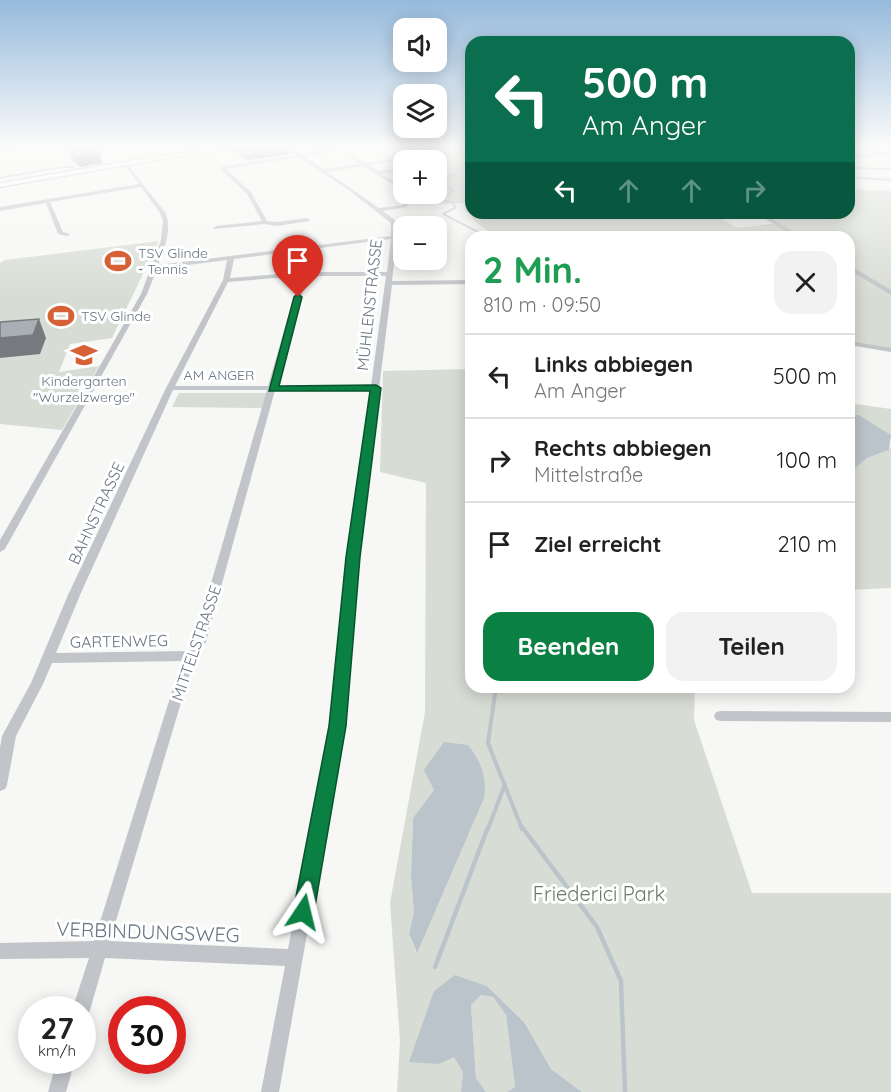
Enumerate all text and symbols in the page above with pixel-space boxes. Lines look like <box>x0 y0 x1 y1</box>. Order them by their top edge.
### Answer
map controls <box>393 18 447 270</box>
button: sound <box>393 18 447 72</box>
text: 500 m <box>582 56 708 109</box>
icon: left <box>483 60 561 138</box>
button: layers <box>393 84 447 138</box>
text: Am Anger <box>582 108 707 142</box>
button: + <box>393 150 447 204</box>
icon: left <box>549 174 582 207</box>
icon: ahead <box>612 174 645 207</box>
icon: ahead <box>675 174 708 207</box>
icon: right <box>738 174 771 207</box>
button: − <box>393 216 447 270</box>
pin <box>272 235 323 297</box>
street label: MÜHLENSTRASSE <box>352 238 386 372</box>
place label: TSV Glinde - Tennis <box>138 244 208 278</box>
icon: arrive <box>281 244 314 277</box>
sports icon: TSV Glinde - Tennis <box>103 246 133 276</box>
text: 2 Min. <box>483 247 582 292</box>
button: close <box>774 251 837 314</box>
text: 810 m · 09:50 <box>483 292 601 317</box>
sports icon: TSV Glinde <box>46 301 76 331</box>
place label: TSV Glinde <box>81 307 151 325</box>
school or university icon: Kindergarten "Wurzelzwerge" <box>69 340 99 370</box>
text: Links abbiegen <box>534 350 693 378</box>
icon: left <box>483 360 516 393</box>
text: 500 m <box>773 362 837 390</box>
street label: AM ANGER <box>184 366 254 384</box>
place label: Kindergarten "Wurzelzwerge" <box>33 372 135 406</box>
text: Am Anger <box>534 378 626 403</box>
text: Rechts abbiegen <box>534 434 712 462</box>
icon: right <box>483 444 516 477</box>
text: 100 m <box>777 446 837 474</box>
street label: BAHNSTRASSE <box>64 459 128 567</box>
text: Mittelstraße <box>534 462 643 487</box>
icon: arrive <box>483 528 516 561</box>
text: Ziel erreicht <box>534 530 662 558</box>
text: 210 m <box>778 530 837 558</box>
street label: MITTELSTRASSE <box>167 582 225 704</box>
button: Beenden <box>483 612 654 681</box>
button: Teilen <box>666 612 837 681</box>
street label: GARTENWEG <box>70 630 168 652</box>
position arrow <box>271 880 335 944</box>
park label: Friederici Park <box>533 881 665 906</box>
street label: VERBINDUNGSWEG <box>56 916 240 947</box>
speed limit sign: 30 <box>108 996 186 1074</box>
text: 27 <box>40 1009 74 1047</box>
text: km/h <box>38 1041 76 1060</box>

